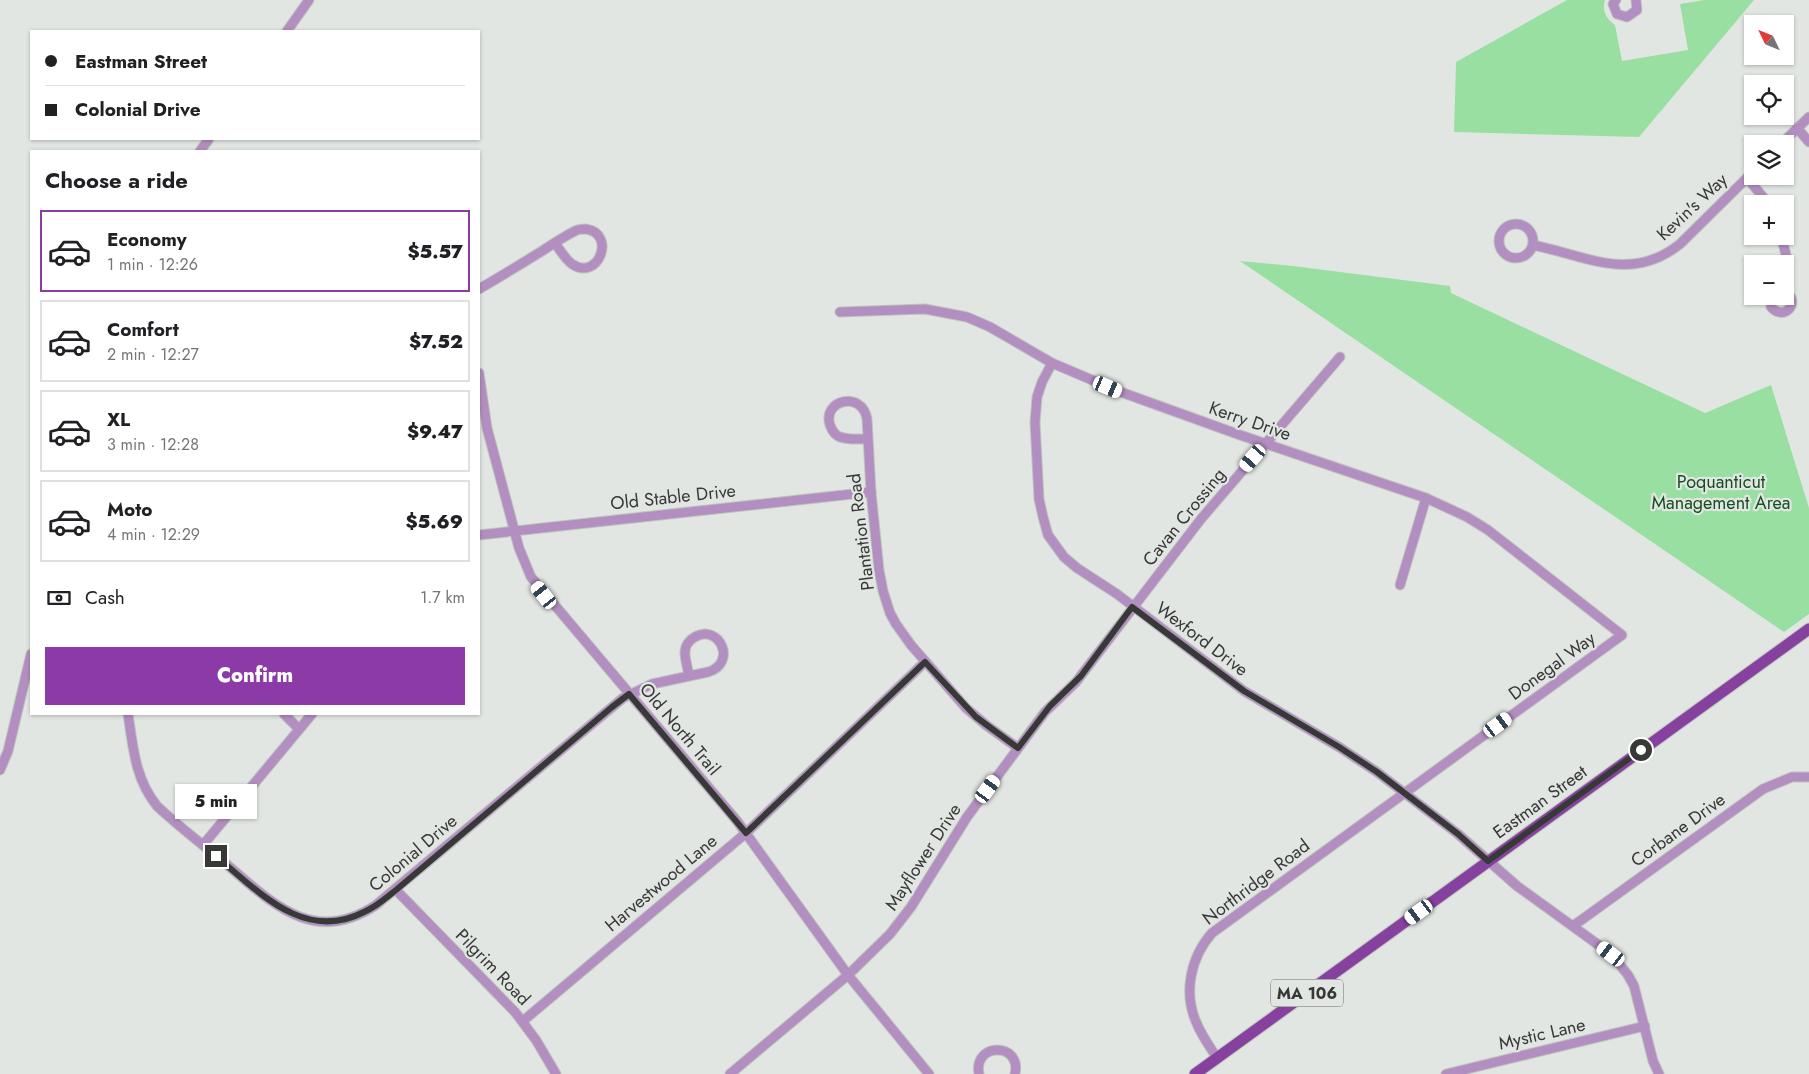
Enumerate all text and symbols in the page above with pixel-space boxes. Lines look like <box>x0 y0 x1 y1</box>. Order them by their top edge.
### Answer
north arrow <box>1744 15 1794 65</box>
map controls <box>1744 15 1794 305</box>
text: Eastman Street <box>75 48 207 75</box>
button: locate <box>1744 75 1794 125</box>
text: Colonial Drive <box>75 96 201 123</box>
button: layers <box>1744 135 1794 185</box>
text: Choose a ride <box>45 164 188 196</box>
street label: Kevin's Way <box>1651 167 1733 247</box>
button: + <box>1744 195 1794 245</box>
text: Economy <box>107 226 187 253</box>
icon: car <box>47 229 92 274</box>
text: $5.57 <box>407 238 463 265</box>
text: 1 min · 12:26 <box>107 253 198 276</box>
button: − <box>1744 255 1794 305</box>
text: Comfort <box>107 316 179 343</box>
icon: car <box>47 319 92 364</box>
text: $7.52 <box>409 328 463 355</box>
text: 2 min · 12:27 <box>107 343 199 366</box>
car <box>1091 374 1124 400</box>
street label: Kerry Drive <box>1206 395 1294 447</box>
text: XL <box>107 406 130 433</box>
icon: car <box>47 409 92 454</box>
text: $9.47 <box>407 418 463 445</box>
text: 3 min · 12:28 <box>107 433 199 456</box>
car <box>1237 442 1268 474</box>
street label: Cavan Crossing <box>1136 462 1232 572</box>
park label: Poquanticut Management Area <box>1651 469 1791 516</box>
street label: Plantation Road <box>841 472 881 592</box>
street label: Old Stable Drive <box>609 477 737 517</box>
text: Moto <box>107 496 152 523</box>
icon: car <box>47 499 92 544</box>
text: $5.69 <box>406 508 463 535</box>
text: 4 min · 12:29 <box>107 523 200 546</box>
car <box>528 579 559 611</box>
icon: cash <box>45 584 73 612</box>
text: Cash <box>85 584 125 611</box>
text: 1.7 km <box>420 586 465 609</box>
street label: Wexford Drive <box>1150 596 1254 682</box>
street label: Donegal Way <box>1503 626 1601 706</box>
button: Confirm <box>45 647 465 705</box>
street label: Old North Trail <box>633 677 727 781</box>
car <box>1481 710 1514 740</box>
route start <box>1630 739 1652 761</box>
street label: Eastman Street <box>1488 759 1593 845</box>
car <box>973 772 1002 806</box>
callout: 5 min <box>175 784 257 818</box>
street label: Corbane Drive <box>1625 787 1731 873</box>
text: 5 min <box>195 790 237 813</box>
street label: Mayflower Drive <box>879 798 967 916</box>
street label: Colonial Drive <box>363 808 463 898</box>
street label: Harvestwood Lane <box>599 828 723 938</box>
street label: Northridge Road <box>1197 833 1315 931</box>
route end <box>205 845 227 867</box>
car <box>1402 897 1435 927</box>
street label: Pilgrim Road <box>450 923 536 1011</box>
car <box>1594 939 1627 969</box>
road number: MA 106 <box>1271 980 1343 1006</box>
street label: Mystic Lane <box>1496 1011 1588 1057</box>

